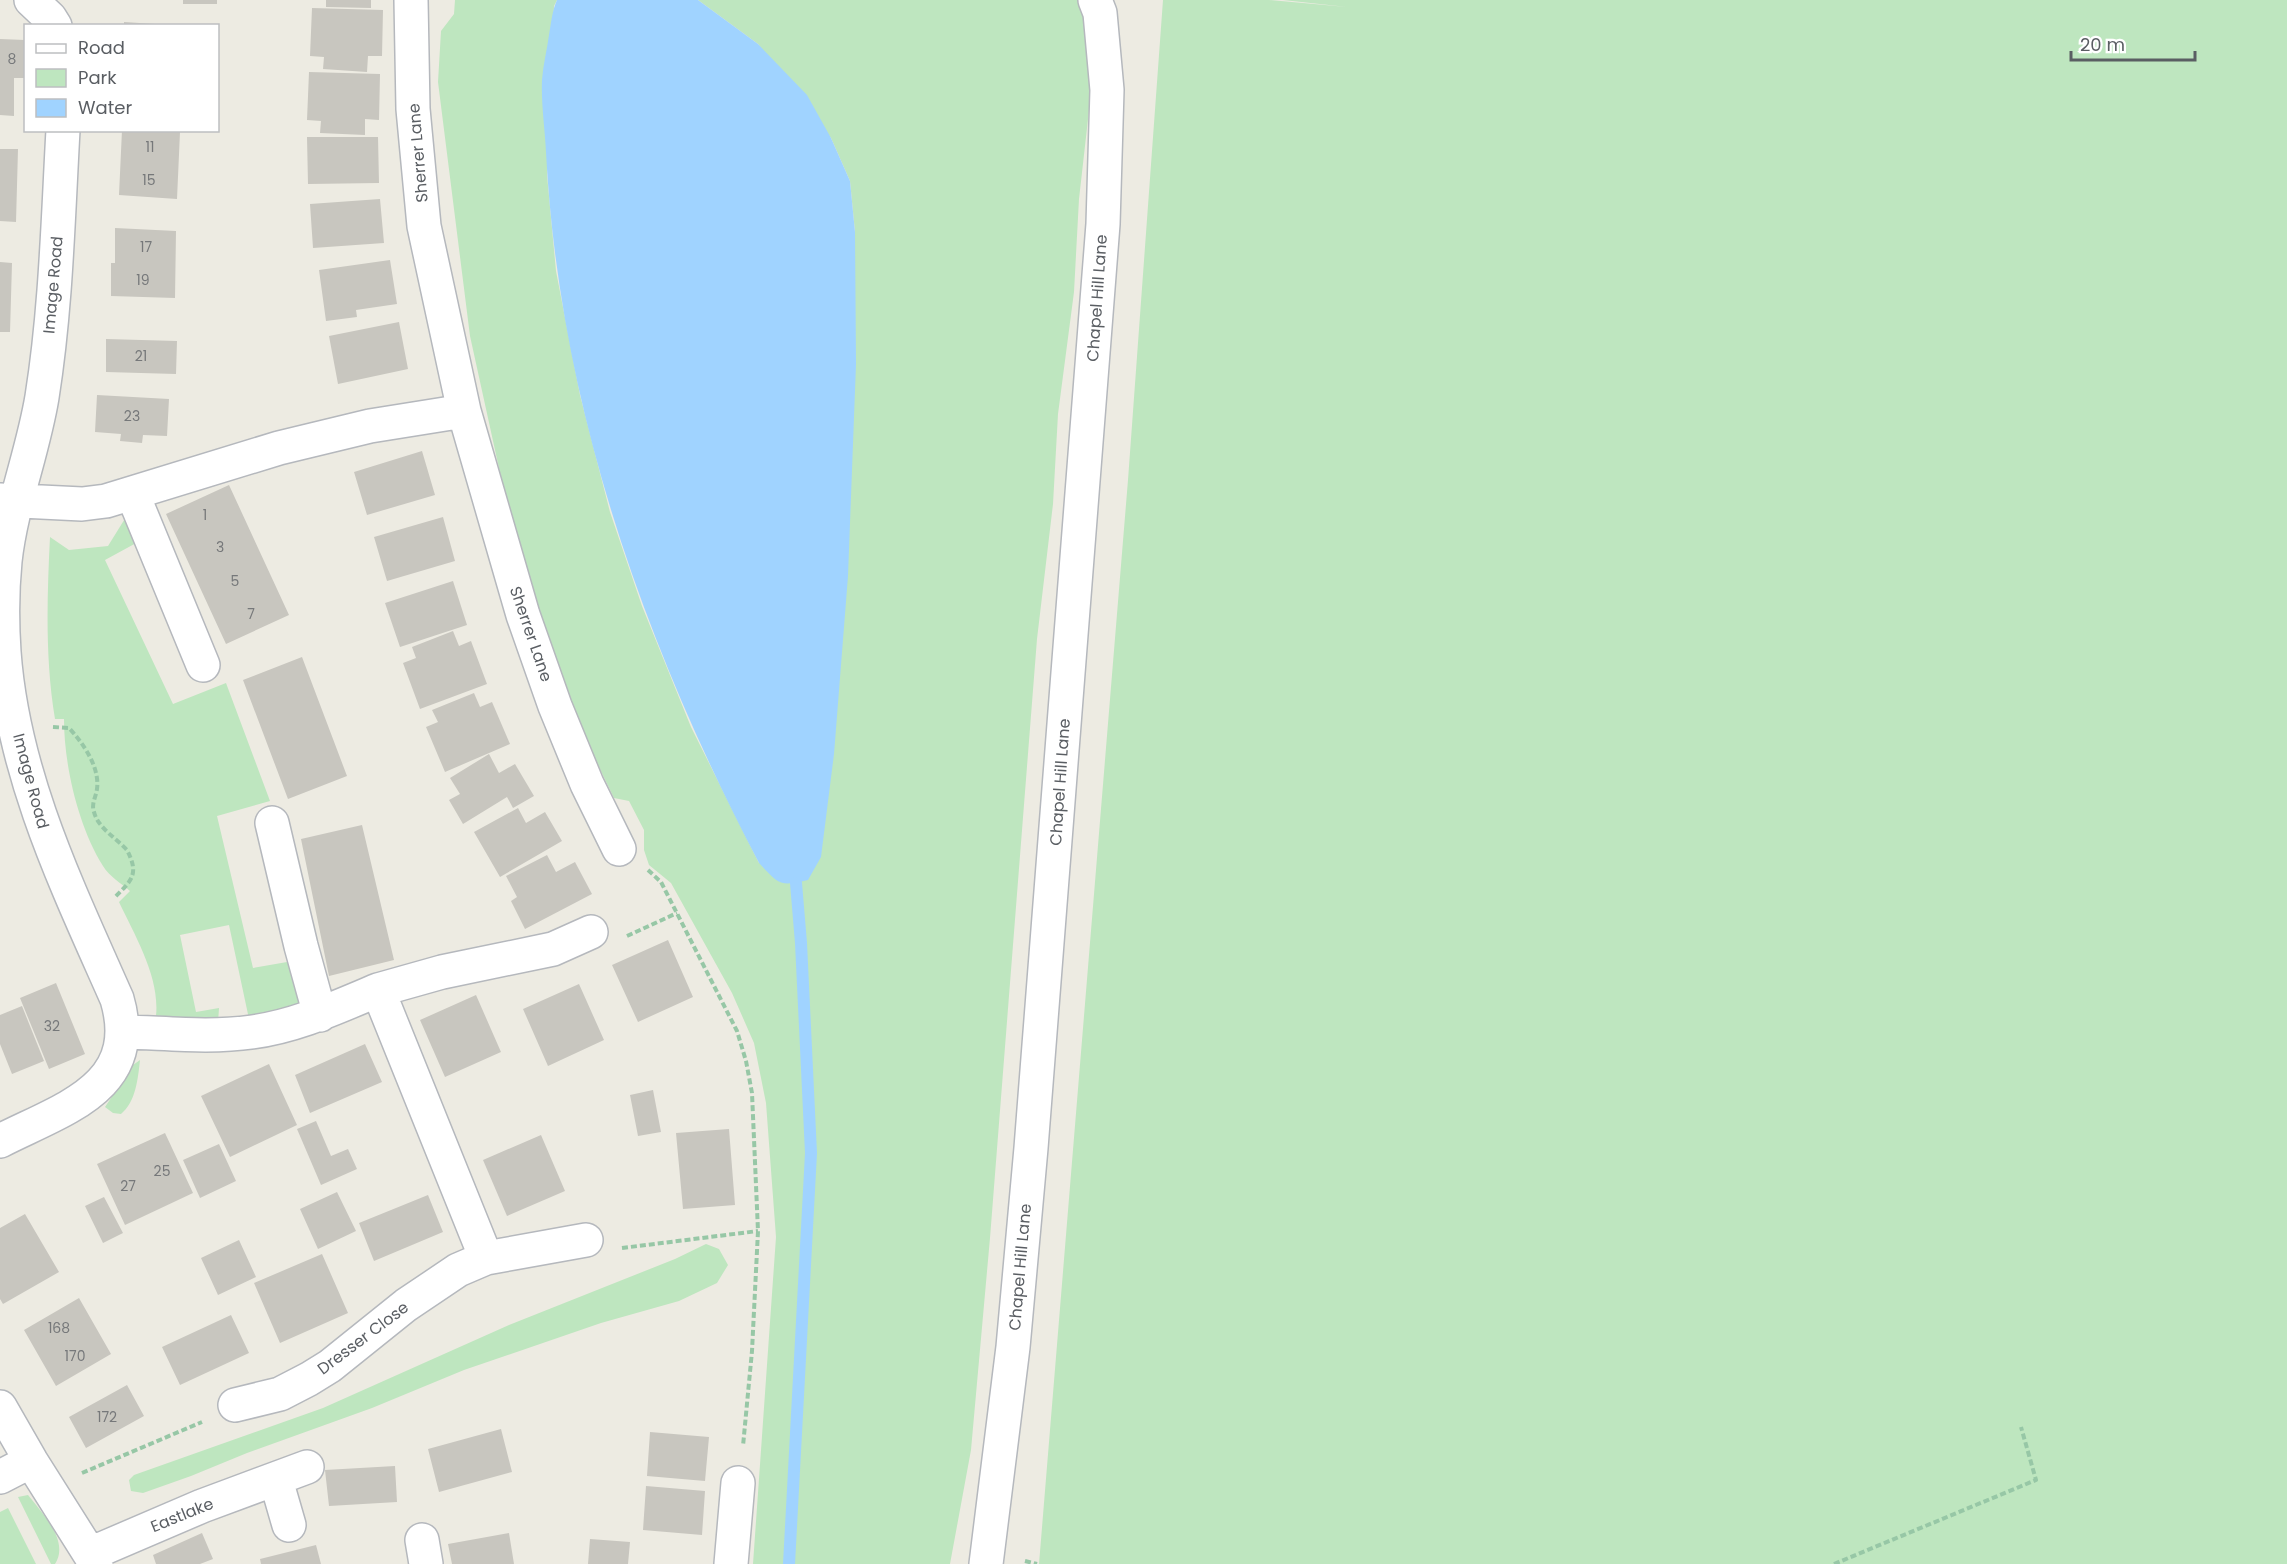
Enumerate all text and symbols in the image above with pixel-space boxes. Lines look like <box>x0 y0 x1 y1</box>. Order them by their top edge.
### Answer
legend <box>24 24 219 132</box>
scale bar <box>2071 24 2196 62</box>
text: 20 m <box>2080 32 2125 57</box>
text: Road <box>78 35 125 60</box>
house number: 8 <box>8 49 17 69</box>
text: Park <box>78 65 117 90</box>
text: Water <box>78 95 132 120</box>
street label: Sherrer Lane <box>402 102 434 204</box>
house number: 11 <box>146 137 154 157</box>
house number: 15 <box>142 170 156 190</box>
street label: Chapel Hill Lane <box>1081 234 1113 362</box>
street label: Image Road <box>37 235 69 335</box>
house number: 17 <box>140 237 152 257</box>
house number: 19 <box>136 270 150 290</box>
house number: 21 <box>135 346 147 366</box>
house number: 23 <box>124 406 140 426</box>
house number: 1 <box>203 505 207 525</box>
house number: 3 <box>216 537 224 557</box>
house number: 5 <box>231 571 239 591</box>
street label: Sherrer Lane <box>504 583 558 685</box>
house number: 7 <box>247 604 255 624</box>
street label: Chapel Hill Lane <box>1044 718 1076 846</box>
street label: Image Road <box>7 731 55 831</box>
house number: 32 <box>44 1016 60 1036</box>
house number: 25 <box>154 1161 170 1181</box>
house number: 27 <box>120 1176 136 1196</box>
street label: Chapel Hill Lane <box>1003 1202 1037 1331</box>
street label: Dresser Close <box>313 1296 413 1380</box>
house number: 168 <box>48 1318 70 1338</box>
house number: 170 <box>65 1346 85 1366</box>
house number: 172 <box>97 1407 117 1427</box>
street label: Eastlake <box>147 1492 217 1538</box>

